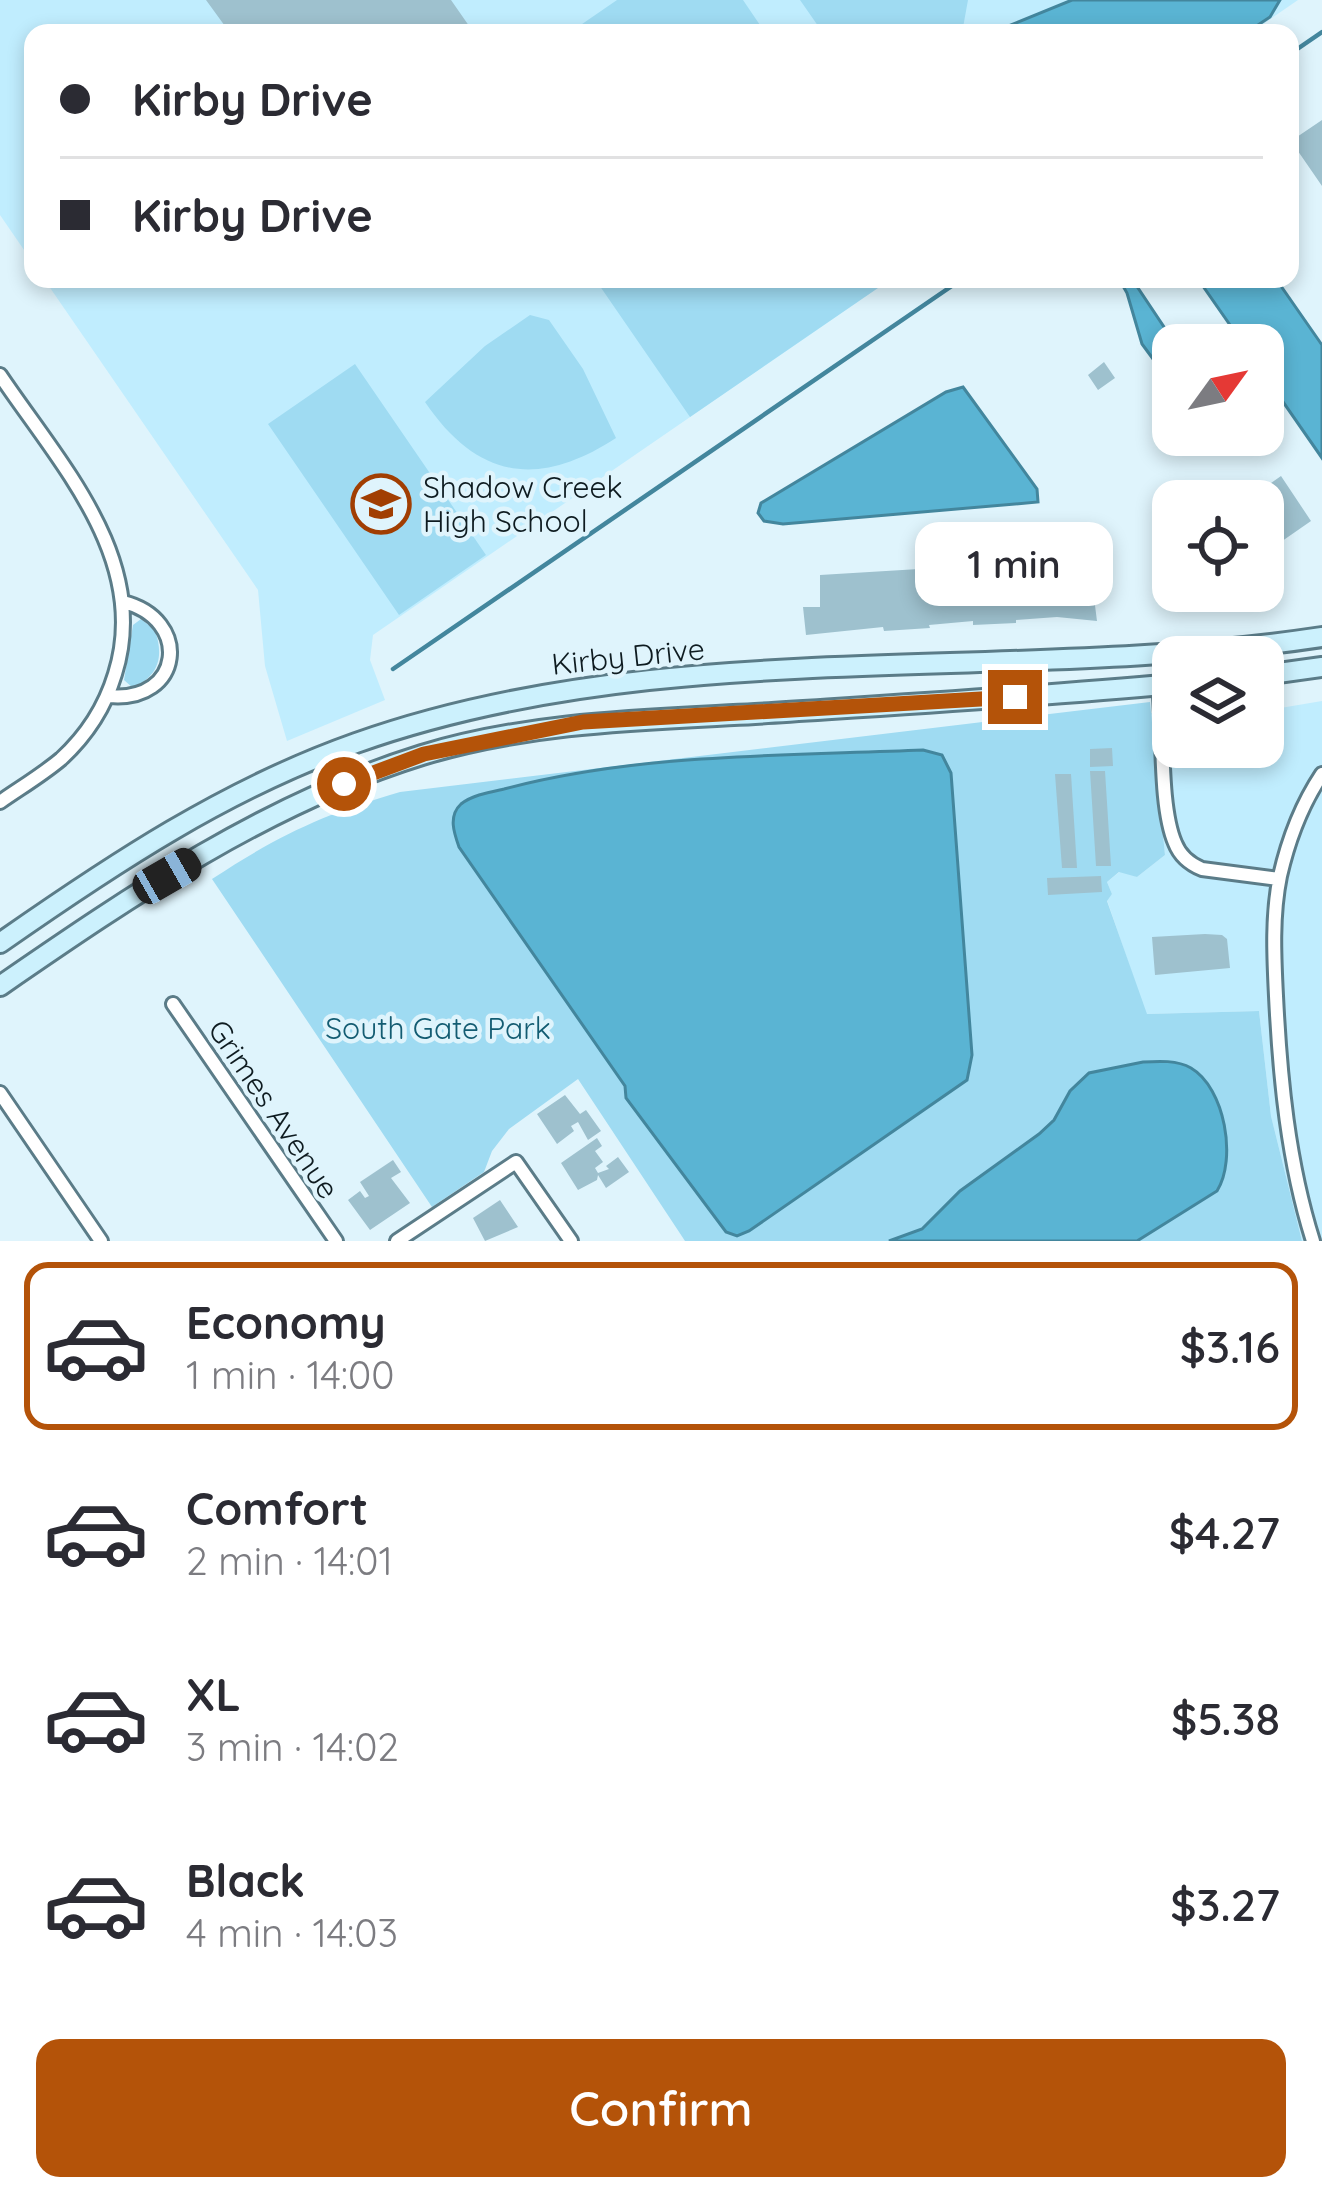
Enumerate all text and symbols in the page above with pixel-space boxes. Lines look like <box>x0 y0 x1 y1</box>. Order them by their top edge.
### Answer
text: Kirby Drive <box>132 71 373 127</box>
text: Kirby Drive <box>132 187 373 243</box>
north arrow <box>1152 324 1284 456</box>
map controls <box>1152 324 1284 768</box>
place label: Shadow Creek High School <box>423 468 623 540</box>
school or university icon: Shadow Creek High School <box>350 473 412 535</box>
button: locate <box>1152 480 1284 612</box>
callout: 1 min <box>916 523 1114 607</box>
text: 1 min <box>967 539 1061 588</box>
street label: Kirby Drive <box>550 629 706 683</box>
button: layers <box>1152 636 1284 768</box>
route end <box>988 670 1042 724</box>
route start <box>317 757 371 811</box>
car <box>127 842 207 910</box>
park label: South Gate Park <box>325 1009 551 1047</box>
street label: Grimes Avenue <box>200 1012 348 1206</box>
icon: car <box>42 1292 150 1400</box>
text: Economy <box>186 1294 386 1350</box>
text: $3.16 <box>1180 1318 1280 1374</box>
text: 1 min · 14:00 <box>186 1350 395 1399</box>
icon: car <box>42 1478 150 1586</box>
text: Comfort <box>186 1480 368 1536</box>
text: $4.27 <box>1169 1504 1280 1560</box>
text: 2 min · 14:01 <box>186 1536 393 1585</box>
icon: car <box>42 1664 150 1772</box>
text: XL <box>186 1666 241 1722</box>
text: $5.38 <box>1171 1690 1280 1746</box>
text: 3 min · 14:02 <box>186 1722 399 1771</box>
icon: car <box>42 1850 150 1958</box>
text: Black <box>186 1852 305 1908</box>
text: $3.27 <box>1170 1876 1280 1932</box>
text: 4 min · 14:03 <box>186 1908 398 1957</box>
button: Confirm <box>36 2039 1286 2177</box>

